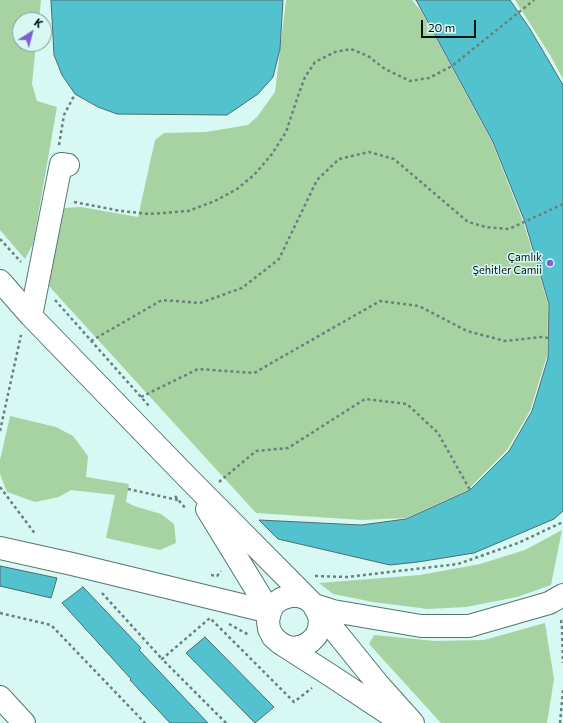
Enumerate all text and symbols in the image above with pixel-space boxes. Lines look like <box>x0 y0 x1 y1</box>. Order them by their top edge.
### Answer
north arrow <box>12 12 52 52</box>
scale bar <box>423 12 478 38</box>
text: K <box>32 15 46 30</box>
text: 20 m <box>428 20 455 34</box>
place label: Çamlık Şehitler Camii <box>472 250 542 276</box>
marker: Çamlık Şehitler Camii <box>545 258 555 268</box>

